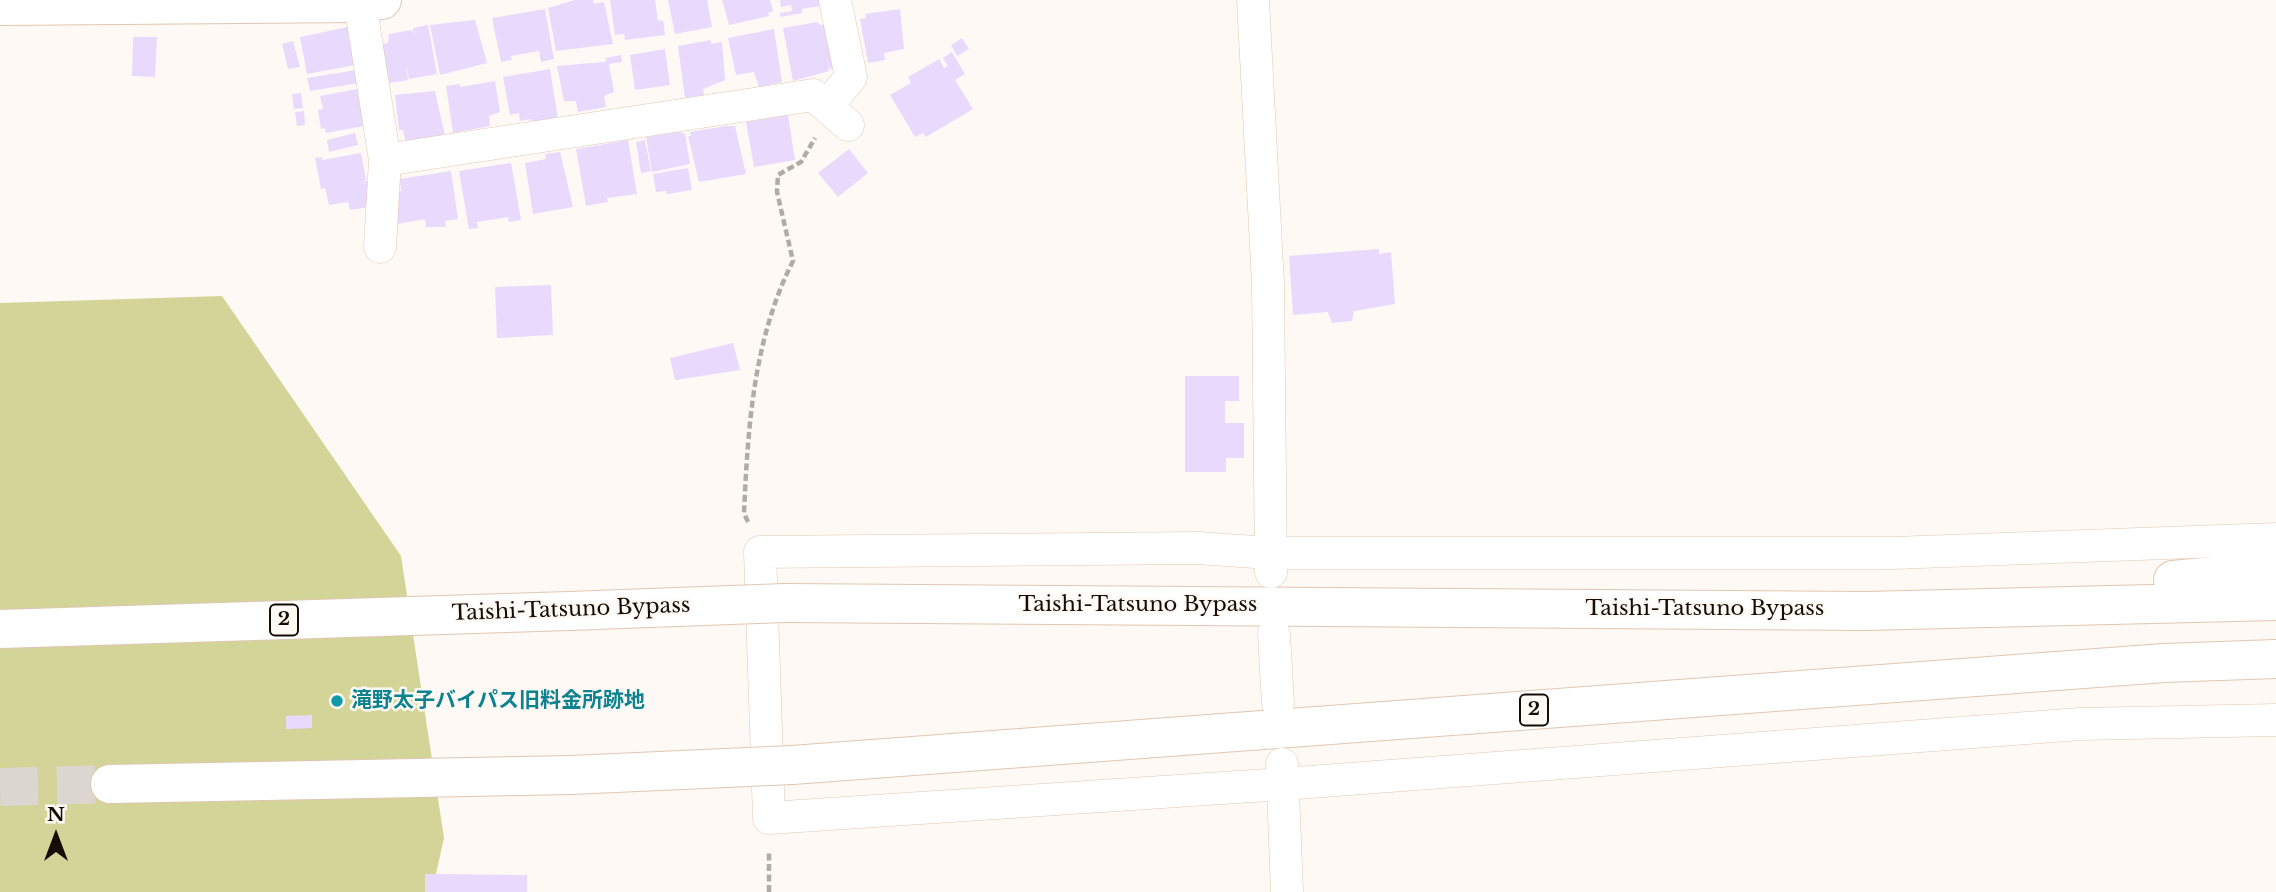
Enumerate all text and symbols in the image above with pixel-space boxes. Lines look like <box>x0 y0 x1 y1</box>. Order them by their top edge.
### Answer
street label: Taishi-Tatsuno Bypass <box>1019 592 1257 618</box>
street label: Taishi-Tatsuno Bypass <box>451 593 691 627</box>
street label: Taishi-Tatsuno Bypass <box>1586 596 1824 622</box>
road number: 2 <box>270 604 298 636</box>
place label: 滝野太子バイパス旧料金所跡地 <box>351 688 645 714</box>
marker: 滝野太子バイパス旧料金所跡地 <box>329 693 345 709</box>
road number: 2 <box>1520 694 1548 726</box>
north arrow <box>21 801 91 871</box>
text: N <box>47 803 65 826</box>

